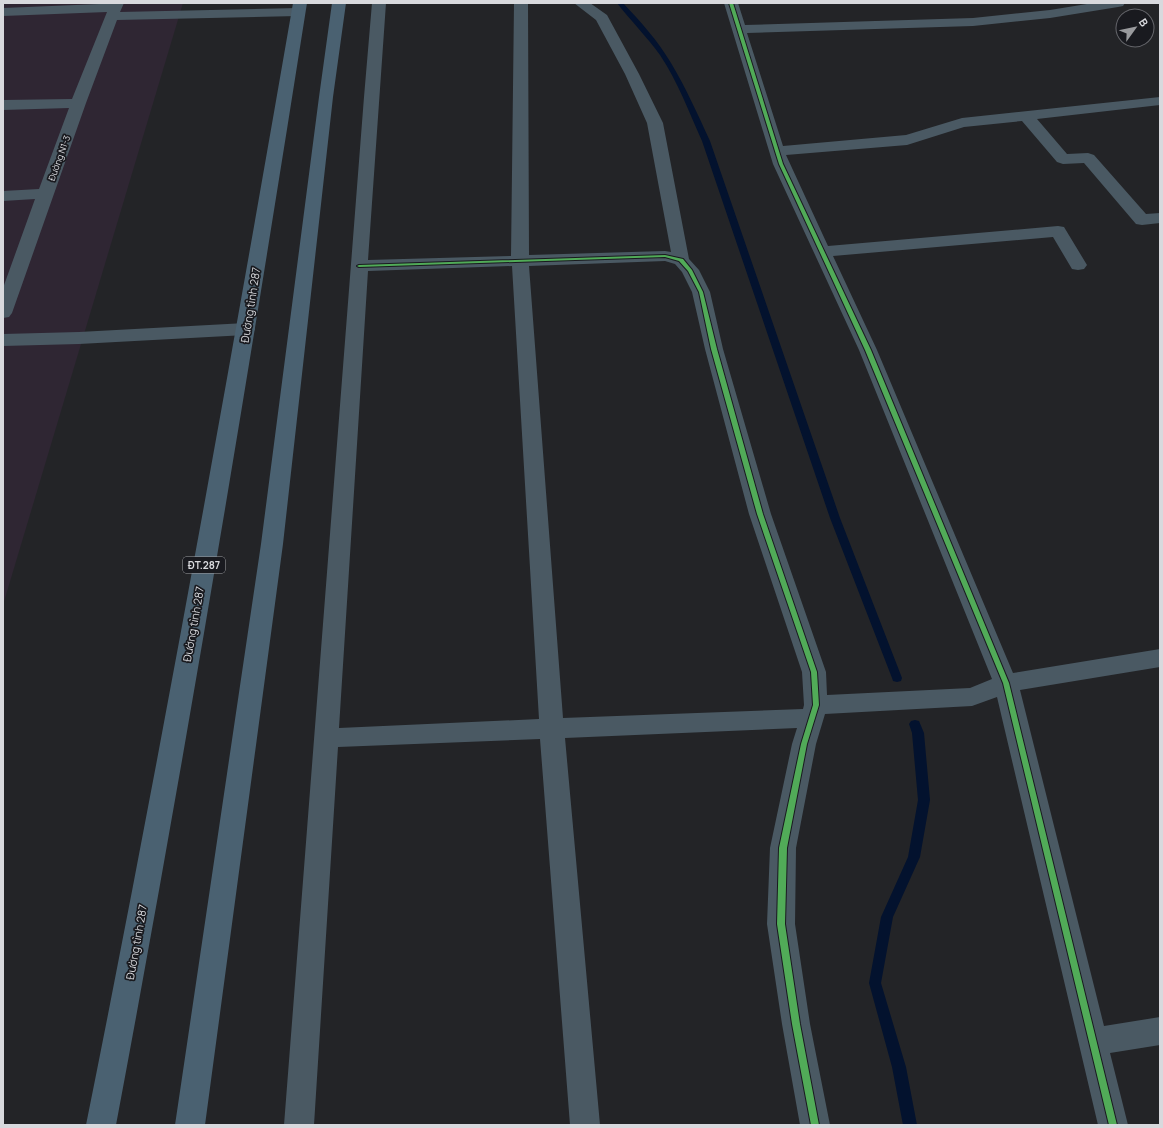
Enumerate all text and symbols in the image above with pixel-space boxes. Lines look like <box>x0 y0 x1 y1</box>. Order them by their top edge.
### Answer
north arrow <box>1115 8 1155 48</box>
text: B <box>1136 15 1152 29</box>
street label: Đường N1-3 <box>45 133 73 183</box>
street label: Đường tỉnh 287 <box>237 266 263 344</box>
road number: ĐT.287 <box>183 557 225 573</box>
street label: Đường tỉnh 287 <box>179 585 207 663</box>
street label: Đường tỉnh 287 <box>122 903 150 981</box>

